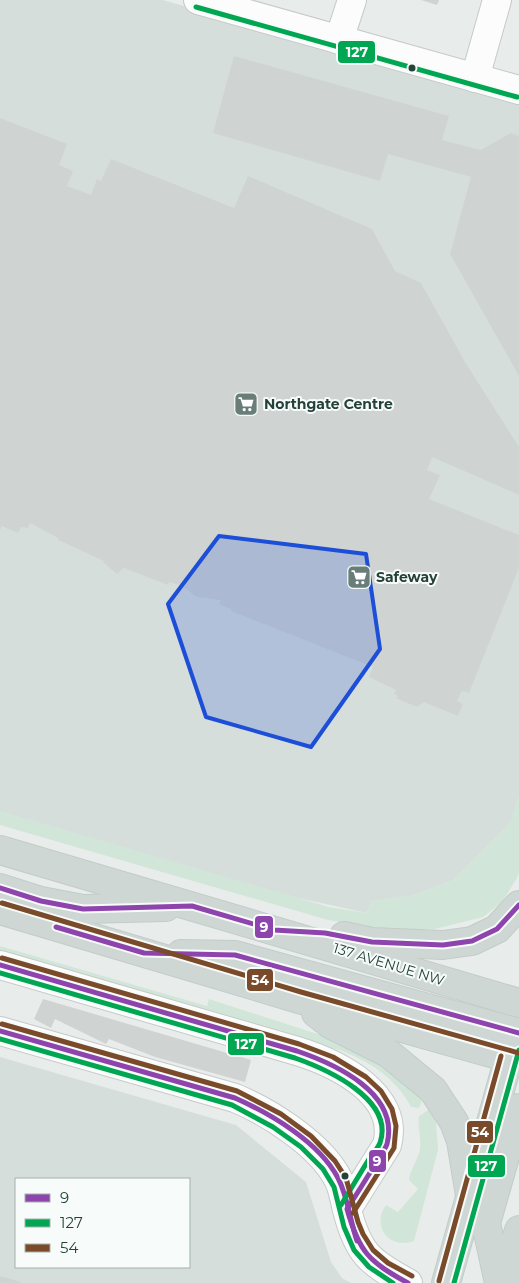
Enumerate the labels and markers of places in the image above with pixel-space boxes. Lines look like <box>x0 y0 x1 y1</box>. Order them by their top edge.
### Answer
unlabelled marker <box>407 63 417 73</box>
supermarket icon: Northgate Centre <box>233 391 259 417</box>
place label: Northgate Centre <box>264 395 393 413</box>
supermarket icon: Safeway <box>346 564 372 590</box>
place label: Safeway <box>376 568 438 586</box>
unlabelled marker <box>340 1171 350 1181</box>

